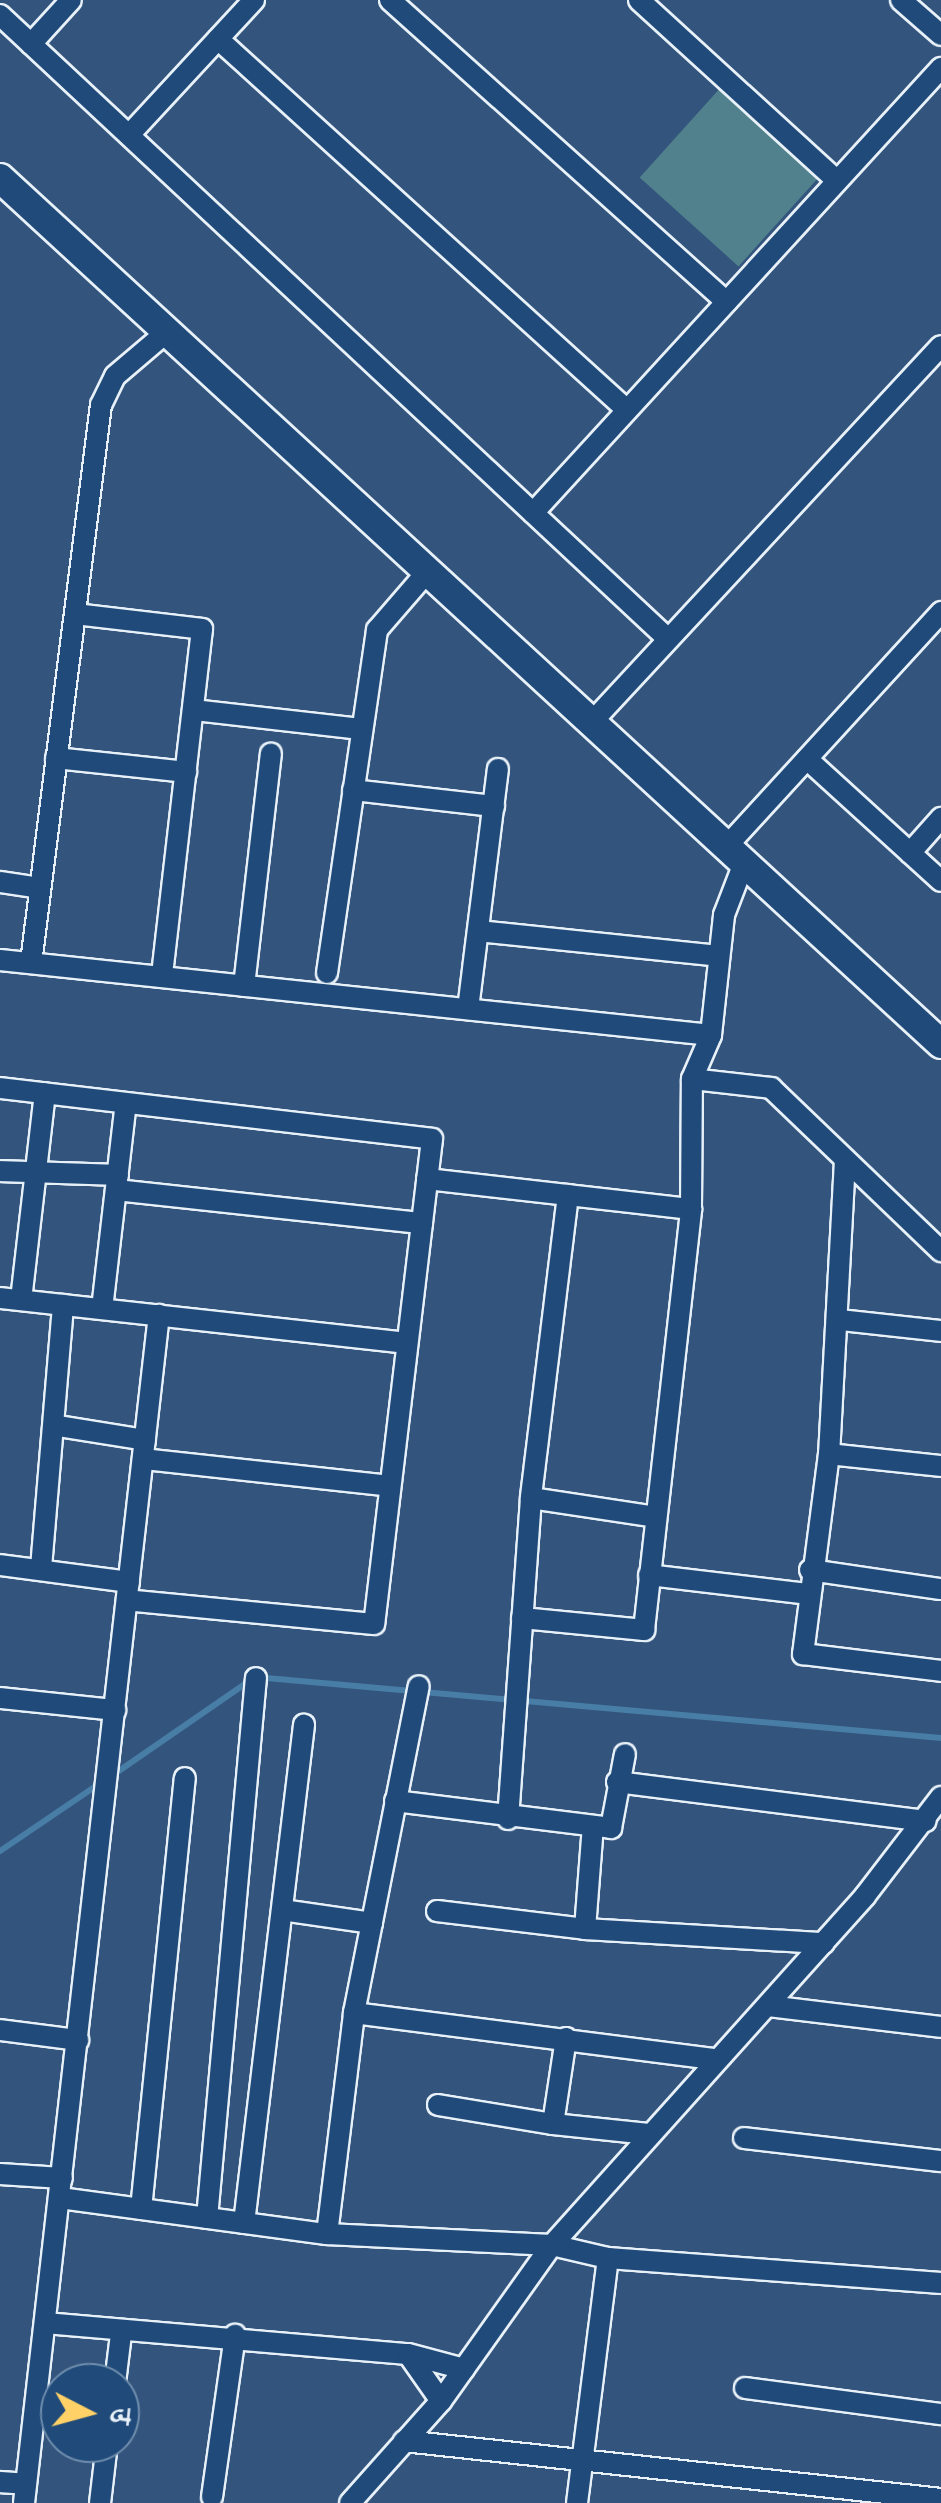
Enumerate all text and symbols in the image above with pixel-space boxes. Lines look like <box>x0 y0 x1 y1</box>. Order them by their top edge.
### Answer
north arrow <box>40 2363 140 2463</box>
text: उ <box>97 2406 139 2426</box>

